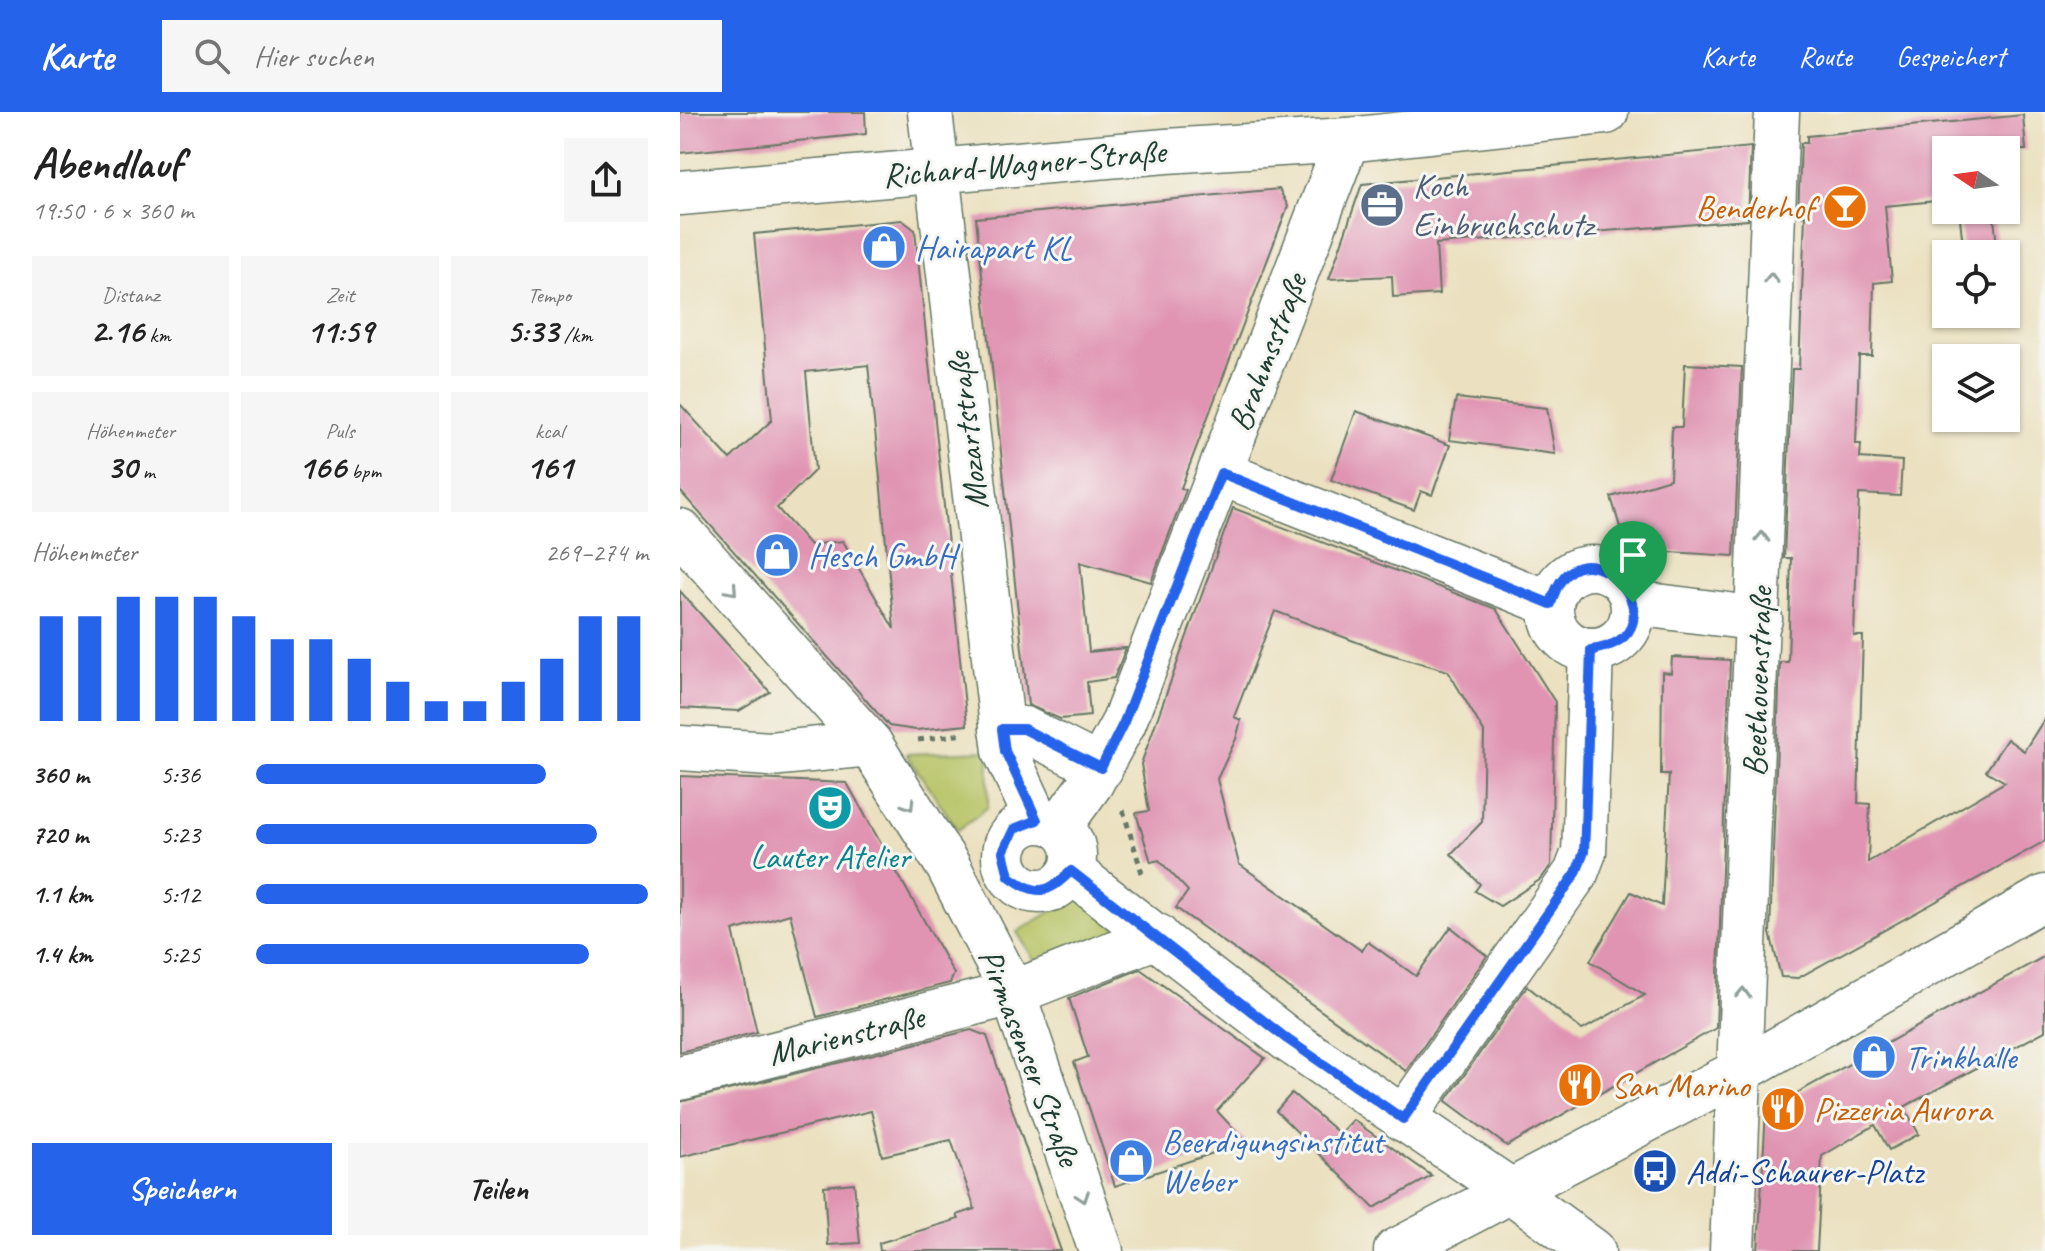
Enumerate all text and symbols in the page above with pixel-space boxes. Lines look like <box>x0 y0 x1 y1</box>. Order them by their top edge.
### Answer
search box <box>162 20 722 92</box>
text: Karte <box>40 33 114 80</box>
icon: search <box>190 34 234 78</box>
text: Hier suchen <box>254 37 374 75</box>
text: Karte <box>1701 39 1755 74</box>
text: Route <box>1799 39 1852 74</box>
text: Gespeichert <box>1896 39 2005 74</box>
street label: Richard-Wagner-Straße <box>881 129 1170 197</box>
text: Abendlauf <box>32 136 182 191</box>
north arrow <box>1932 136 2020 224</box>
map controls <box>1932 136 2020 432</box>
button: share <box>564 138 648 222</box>
place label: Koch Einbruchschutz <box>1413 164 1597 246</box>
office icon: Koch Einbruchschutz <box>1358 181 1406 229</box>
bar icon: Benderhof <box>1821 183 1869 231</box>
place label: Benderhof <box>1696 186 1821 229</box>
text: 19:50 · 6 × 360 m <box>32 194 193 227</box>
shop icon: Hairapart KL <box>860 223 908 271</box>
place label: Hairapart KL <box>915 226 1073 269</box>
button: locate <box>1932 240 2020 328</box>
street label: Brahmsstraße <box>1217 265 1318 437</box>
one-way arrow <box>1763 271 1780 284</box>
text: Distanz <box>102 281 159 309</box>
text: Zeit <box>325 281 355 309</box>
text: Tempo <box>527 281 571 309</box>
text: 2.16 <box>91 309 144 352</box>
text: 11:59 <box>307 309 373 352</box>
text: 5:33 <box>506 309 558 352</box>
text: km <box>144 321 171 349</box>
text: /km <box>558 321 592 349</box>
button: layers <box>1932 344 2020 432</box>
street label: Mozartstraße <box>936 347 998 512</box>
text: Höhenmeter <box>86 417 175 445</box>
text: Puls <box>325 417 355 445</box>
text: kcal <box>535 417 564 445</box>
text: 30 <box>107 445 137 488</box>
text: 166 <box>299 445 346 488</box>
text: 161 <box>526 445 573 488</box>
text: m <box>137 457 155 485</box>
text: bpm <box>346 457 381 485</box>
pin <box>1599 521 1667 603</box>
one-way arrow <box>1754 530 1771 543</box>
shop icon: Hesch GmbH <box>753 531 801 579</box>
icon: arrive <box>1611 533 1655 577</box>
place label: Hesch GmbH <box>808 534 961 577</box>
text: Höhenmeter <box>32 536 137 569</box>
text: 269–274 m <box>545 536 648 569</box>
one-way arrow <box>722 580 737 595</box>
street label: Beethovenstraße <box>1732 584 1782 777</box>
text: 360 m <box>32 758 89 791</box>
text: 5:36 <box>160 758 200 791</box>
theatre icon: Lauter Atelier <box>806 784 854 832</box>
one-way arrow <box>900 796 915 811</box>
text: 720 m <box>32 818 88 851</box>
text: 5:23 <box>160 818 200 851</box>
place label: Lauter Atelier <box>750 835 913 878</box>
text: 1.1 km <box>32 878 92 911</box>
text: 5:12 <box>160 878 200 911</box>
text: 1.4 km <box>32 938 92 971</box>
text: 5:25 <box>160 938 200 971</box>
street label: Pirmasenser Straße <box>969 942 1092 1174</box>
one-way arrow <box>1735 986 1752 999</box>
street label: Marienstraße <box>764 994 931 1075</box>
shop icon: Trinkhalle <box>1850 1033 1898 1081</box>
place label: Trinkhalle <box>1905 1036 2018 1079</box>
restaurant icon: San Marino <box>1556 1061 1604 1109</box>
place label: San Marino <box>1611 1064 1752 1107</box>
restaurant icon: Pizzeria Aurora <box>1759 1085 1807 1133</box>
place label: Pizzeria Aurora <box>1814 1088 1994 1131</box>
place label: Beerdigungsinstitut Weber <box>1162 1120 1387 1202</box>
shop icon: Beerdigungsinstitut Weber <box>1107 1137 1155 1185</box>
button: Speichern <box>32 1143 332 1235</box>
button: Teilen <box>348 1143 648 1235</box>
bus stop icon: Addi-Schaurer-Platz <box>1631 1147 1679 1195</box>
place label: Addi-Schaurer-Platz <box>1686 1150 1926 1193</box>
one-way arrow <box>1073 1189 1089 1203</box>

